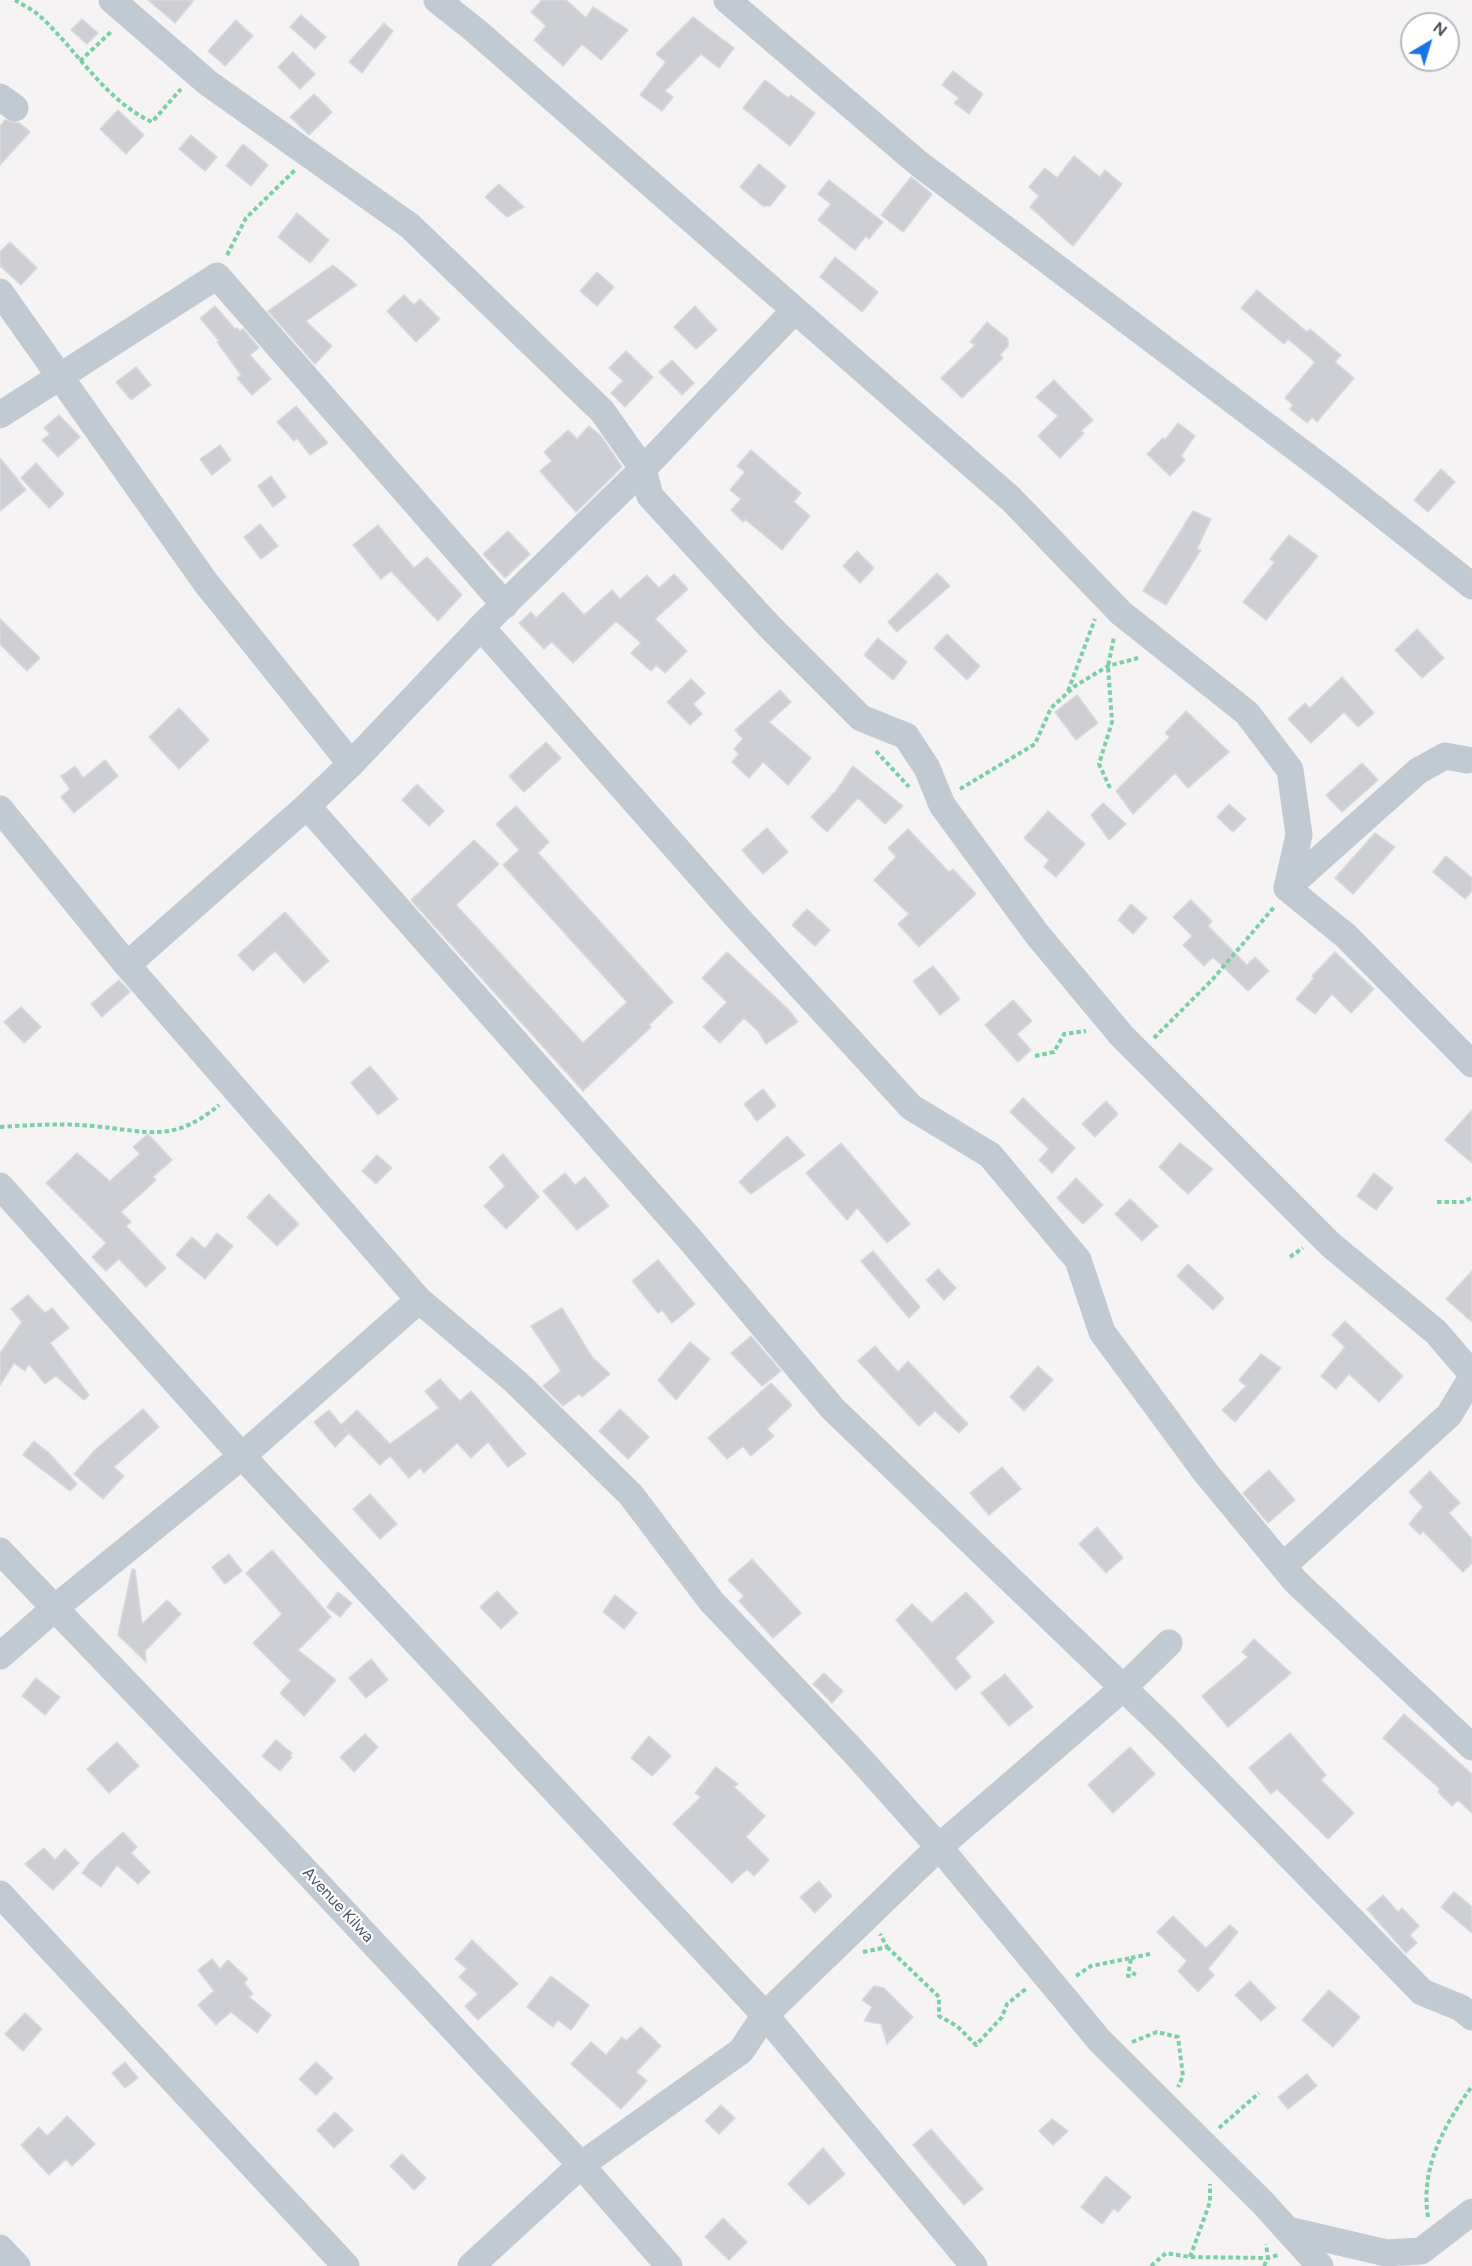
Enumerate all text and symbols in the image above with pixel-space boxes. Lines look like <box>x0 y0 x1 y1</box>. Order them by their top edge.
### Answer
north arrow <box>1400 12 1460 72</box>
text: N <box>1429 18 1451 40</box>
street label: Avenue Kilwa <box>298 1864 378 1946</box>

